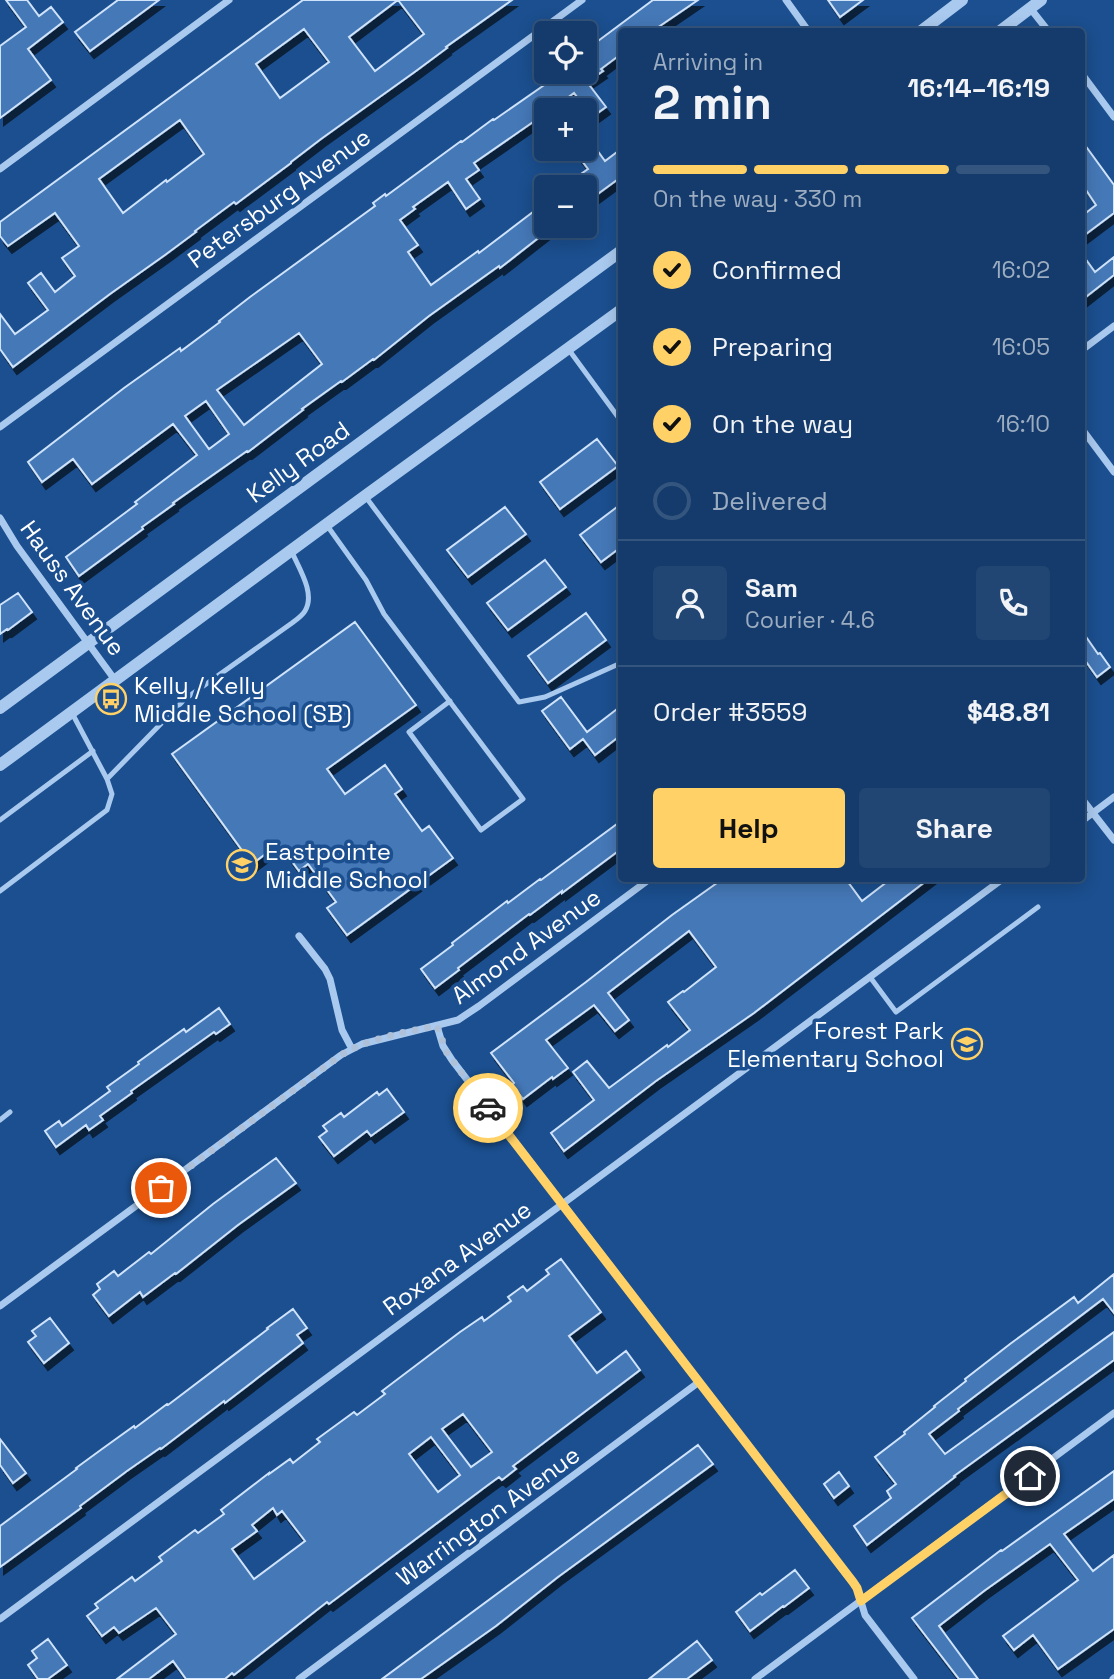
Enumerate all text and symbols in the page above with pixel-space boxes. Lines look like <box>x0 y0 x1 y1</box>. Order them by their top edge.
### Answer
map controls <box>534 21 597 238</box>
button: locate <box>534 21 597 84</box>
text: Arriving in <box>653 47 763 77</box>
text: 16:14–16:19 <box>908 71 1050 105</box>
text: 2 min <box>653 74 772 132</box>
button: + <box>534 98 597 161</box>
street label: Petersburg Avenue <box>181 121 377 275</box>
button: − <box>534 175 597 238</box>
text: On the way · 330 m <box>653 184 862 214</box>
icon: check <box>653 251 691 289</box>
text: Confirmed <box>712 253 842 287</box>
text: 16:02 <box>992 255 1050 285</box>
icon: check <box>653 328 691 366</box>
text: Preparing <box>712 330 833 364</box>
text: 16:05 <box>992 332 1050 362</box>
icon: check <box>653 405 691 443</box>
text: On the way <box>712 407 853 441</box>
text: 16:10 <box>996 409 1050 439</box>
street label: Kelly Road <box>240 414 356 510</box>
text: Delivered <box>712 484 828 518</box>
street label: Hauss Avenue <box>13 514 133 662</box>
button: person <box>653 566 727 640</box>
button: phone <box>976 566 1050 640</box>
text: Sam <box>745 571 798 605</box>
text: Courier · 4.6 <box>745 605 875 635</box>
place label: Kelly / Kelly Middle School (SB) <box>134 670 352 729</box>
bus stop icon: Kelly / Kelly Middle School (SB) <box>94 682 128 716</box>
text: Order #3559 <box>653 695 807 729</box>
text: $48.81 <box>967 695 1050 729</box>
button: Help <box>653 788 845 868</box>
button: Share <box>859 788 1050 868</box>
place label: Eastpointe Middle School <box>265 836 428 895</box>
school or university icon: Eastpointe Middle School <box>225 848 259 882</box>
street label: Almond Avenue <box>445 881 607 1011</box>
place label: Forest Park Elementary School <box>727 1015 944 1074</box>
school or university icon: Forest Park Elementary School <box>950 1027 984 1061</box>
courier <box>453 1073 523 1143</box>
icon: car <box>469 1089 507 1127</box>
pin <box>131 1158 191 1218</box>
icon: bag <box>142 1169 180 1207</box>
street label: Roxana Avenue <box>377 1194 537 1322</box>
street label: Warrington Avenue <box>390 1439 586 1593</box>
pin <box>1000 1446 1060 1506</box>
icon: home <box>1011 1457 1049 1495</box>

